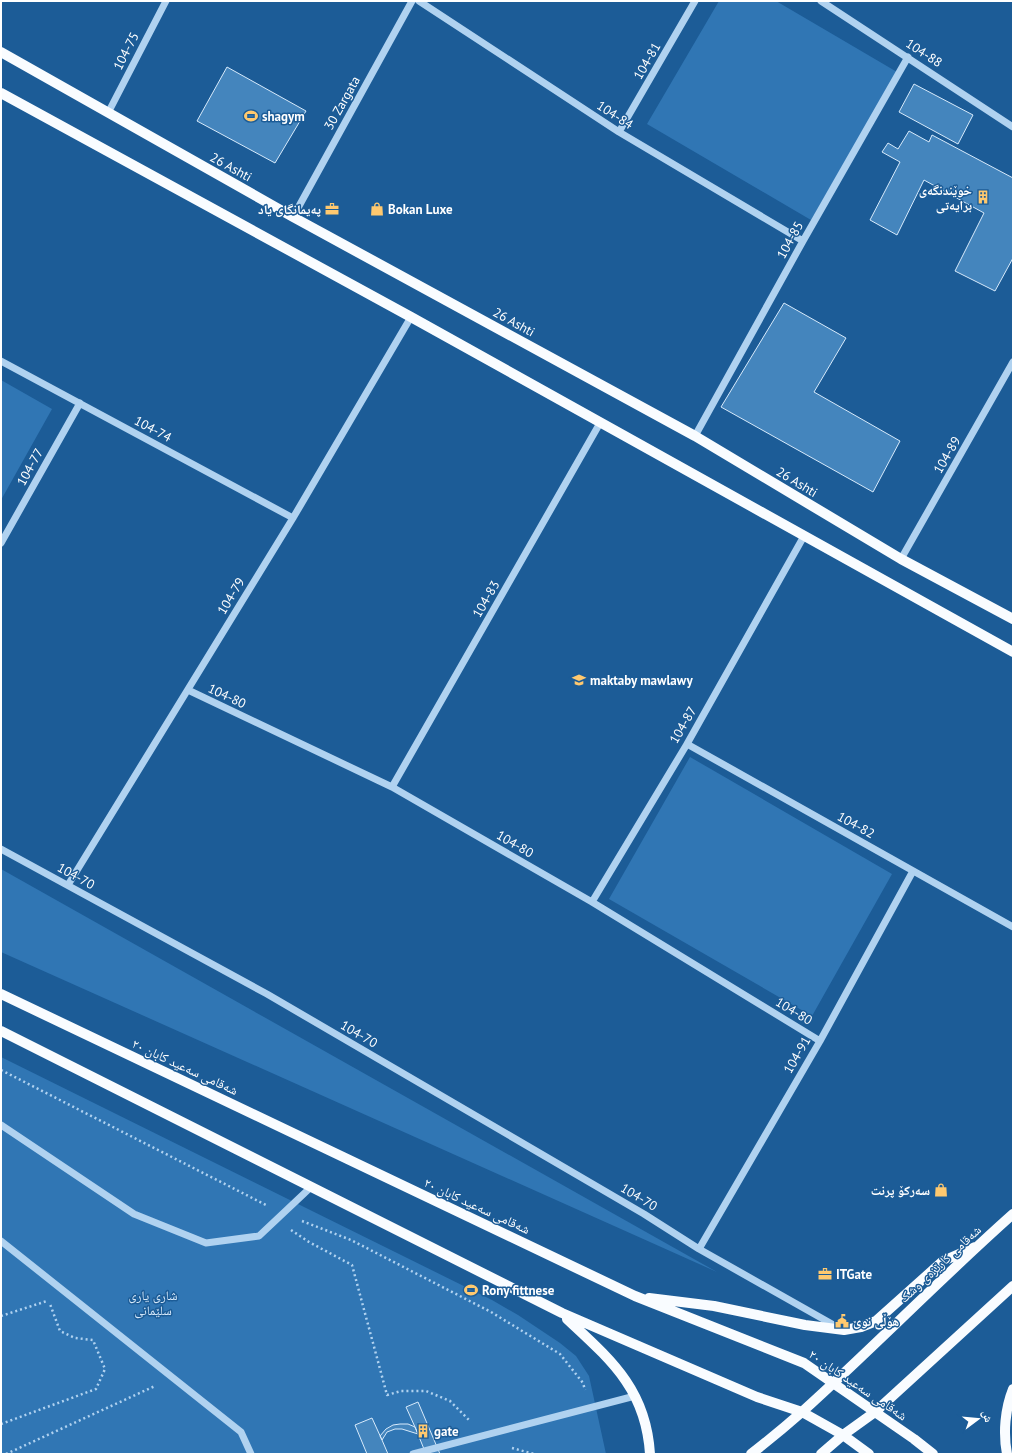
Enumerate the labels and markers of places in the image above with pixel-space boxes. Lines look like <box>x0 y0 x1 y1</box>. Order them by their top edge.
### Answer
sports icon: shagym <box>243 108 259 124</box>
place label: shagym <box>262 108 305 125</box>
place label: خوێندنگەی برایەتی <box>919 182 972 214</box>
building icon: خوێندنگەی برایەتی <box>975 189 991 205</box>
place label: پەیمانگای یاد <box>258 201 321 218</box>
office icon: پەیمانگای یاد <box>324 201 340 217</box>
shop icon: Bokan Luxe <box>369 201 385 217</box>
place label: Bokan Luxe <box>388 201 453 218</box>
school or university icon: maktaby mawlawy <box>571 672 587 688</box>
place label: maktaby mawlawy <box>590 672 693 689</box>
place label: سەرکۆ پرنت <box>871 1182 930 1199</box>
shop icon: سەرکۆ پرنت <box>933 1182 949 1198</box>
office icon: ITGate <box>817 1266 833 1282</box>
place label: ITGate <box>836 1266 872 1283</box>
sports icon: Rony fittnese <box>463 1282 479 1298</box>
place label: Rony fittnese <box>482 1282 555 1299</box>
public building icon: ھۆڵی نوێ <box>834 1313 850 1329</box>
place label: ھۆڵی نوێ <box>853 1313 900 1330</box>
building icon: gate <box>415 1423 431 1439</box>
place label: gate <box>434 1423 459 1440</box>

